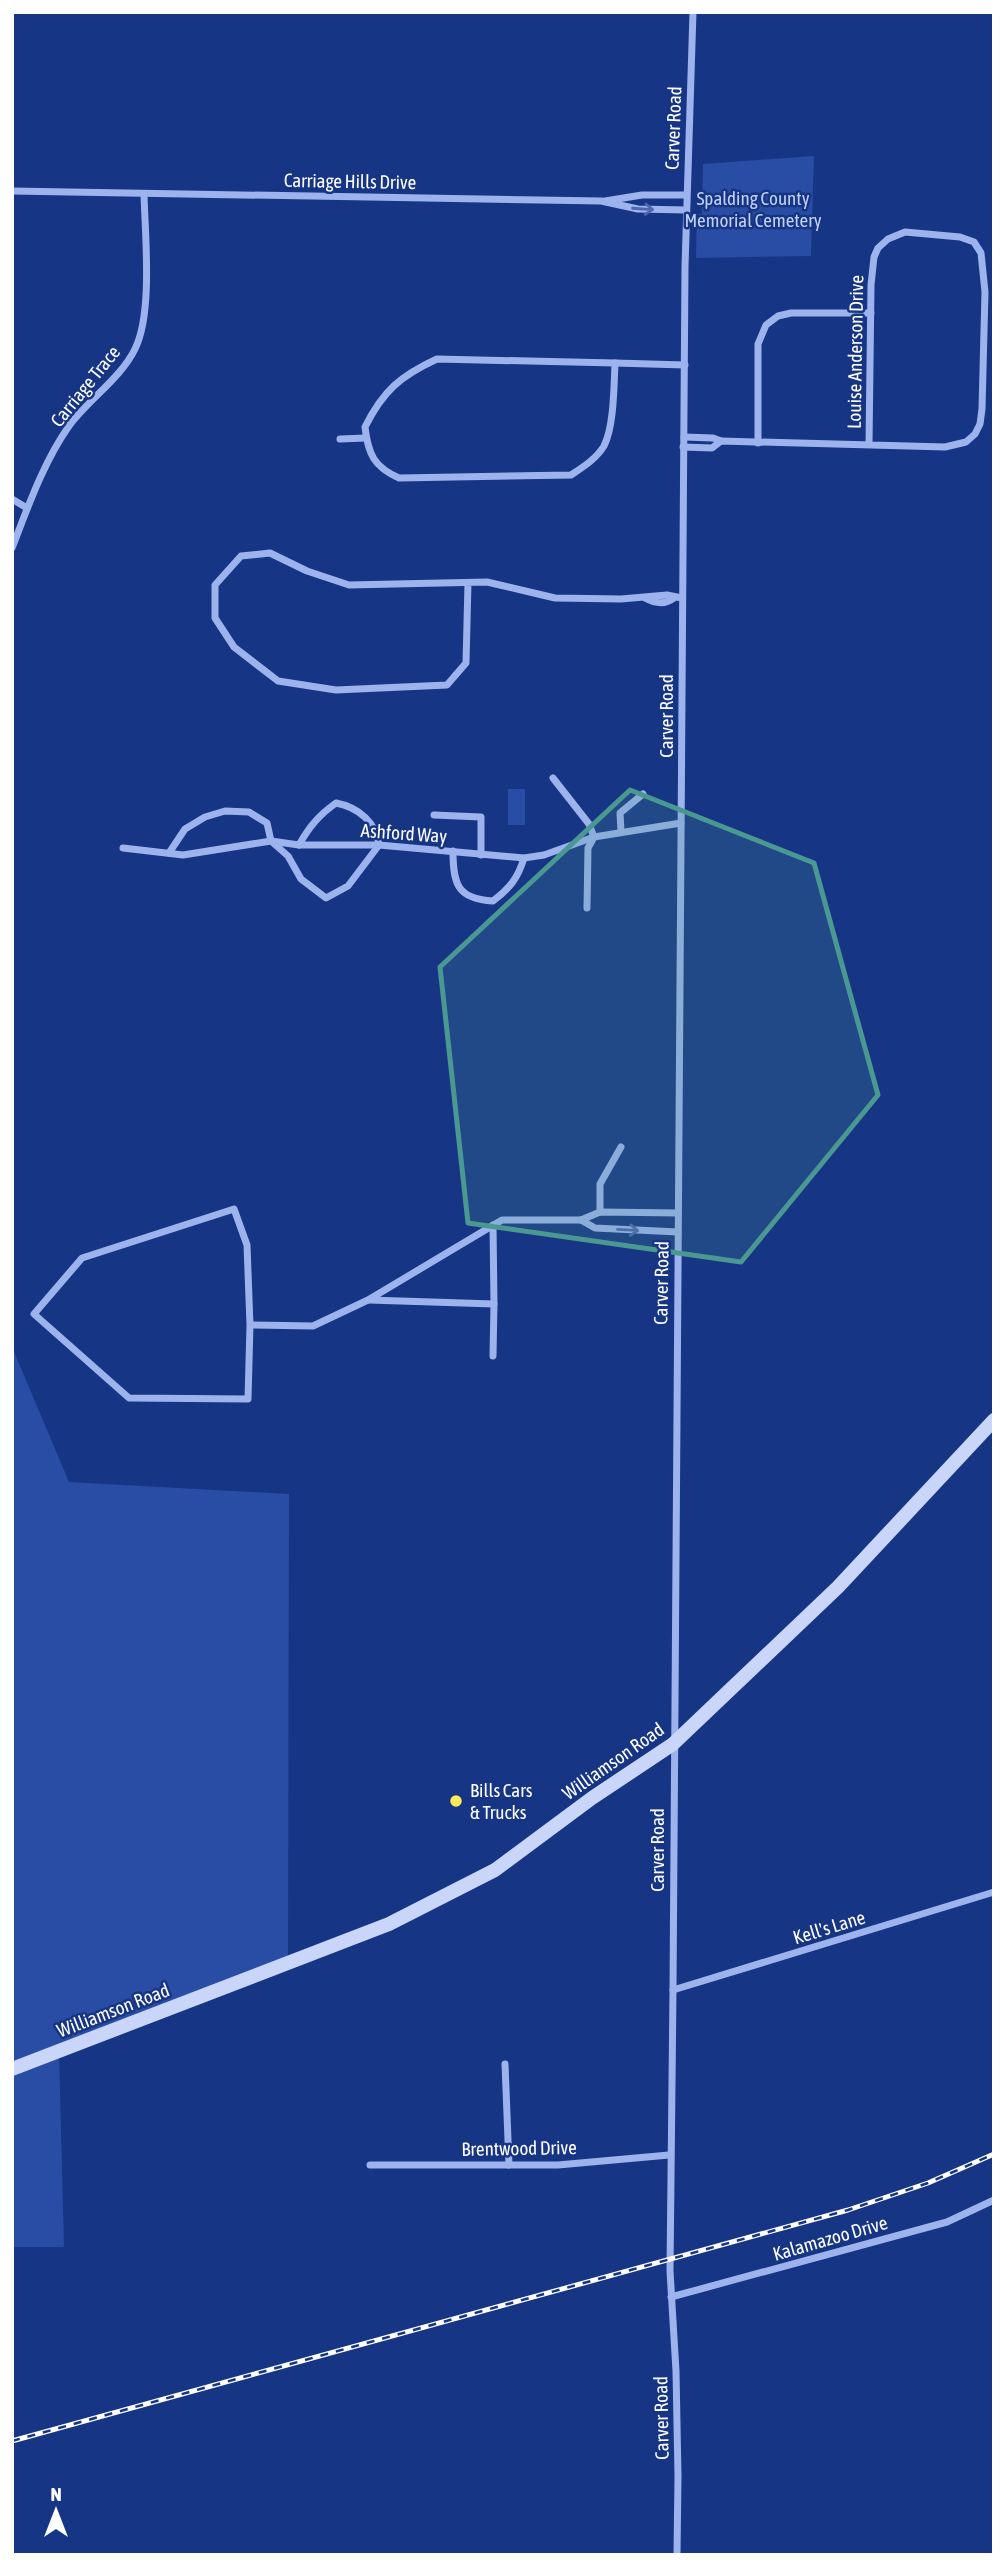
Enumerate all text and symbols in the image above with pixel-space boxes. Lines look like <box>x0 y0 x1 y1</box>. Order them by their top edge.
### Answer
street label: Carver Road <box>661 86 685 170</box>
street label: Carriage Hills Drive <box>284 169 416 193</box>
park label: Spalding County Memorial Cemetery <box>684 187 822 231</box>
one-way arrow <box>632 203 654 216</box>
street label: Louise Anderson Drive <box>843 275 867 429</box>
street label: Carriage Trace <box>46 341 124 431</box>
street label: Carver Road <box>655 674 677 758</box>
street label: Ashford Way <box>360 819 448 847</box>
one-way arrow <box>616 1224 639 1237</box>
street label: Carver Road <box>649 1241 673 1325</box>
street label: Williamson Road <box>558 1718 668 1804</box>
place label: Bills Cars & Trucks <box>470 1779 533 1823</box>
marker: Bills Cars & Trucks <box>448 1793 464 1809</box>
street label: Carver Road <box>646 1808 668 1892</box>
street label: Kell's Lane <box>790 1906 868 1948</box>
street label: Williamson Road <box>54 1978 172 2042</box>
street label: Brentwood Drive <box>461 2136 577 2160</box>
street label: Kalamazoo Drive <box>770 2211 890 2265</box>
street label: Carver Road <box>649 2376 673 2460</box>
north arrow <box>21 2476 91 2546</box>
text: N <box>50 2483 62 2505</box>

